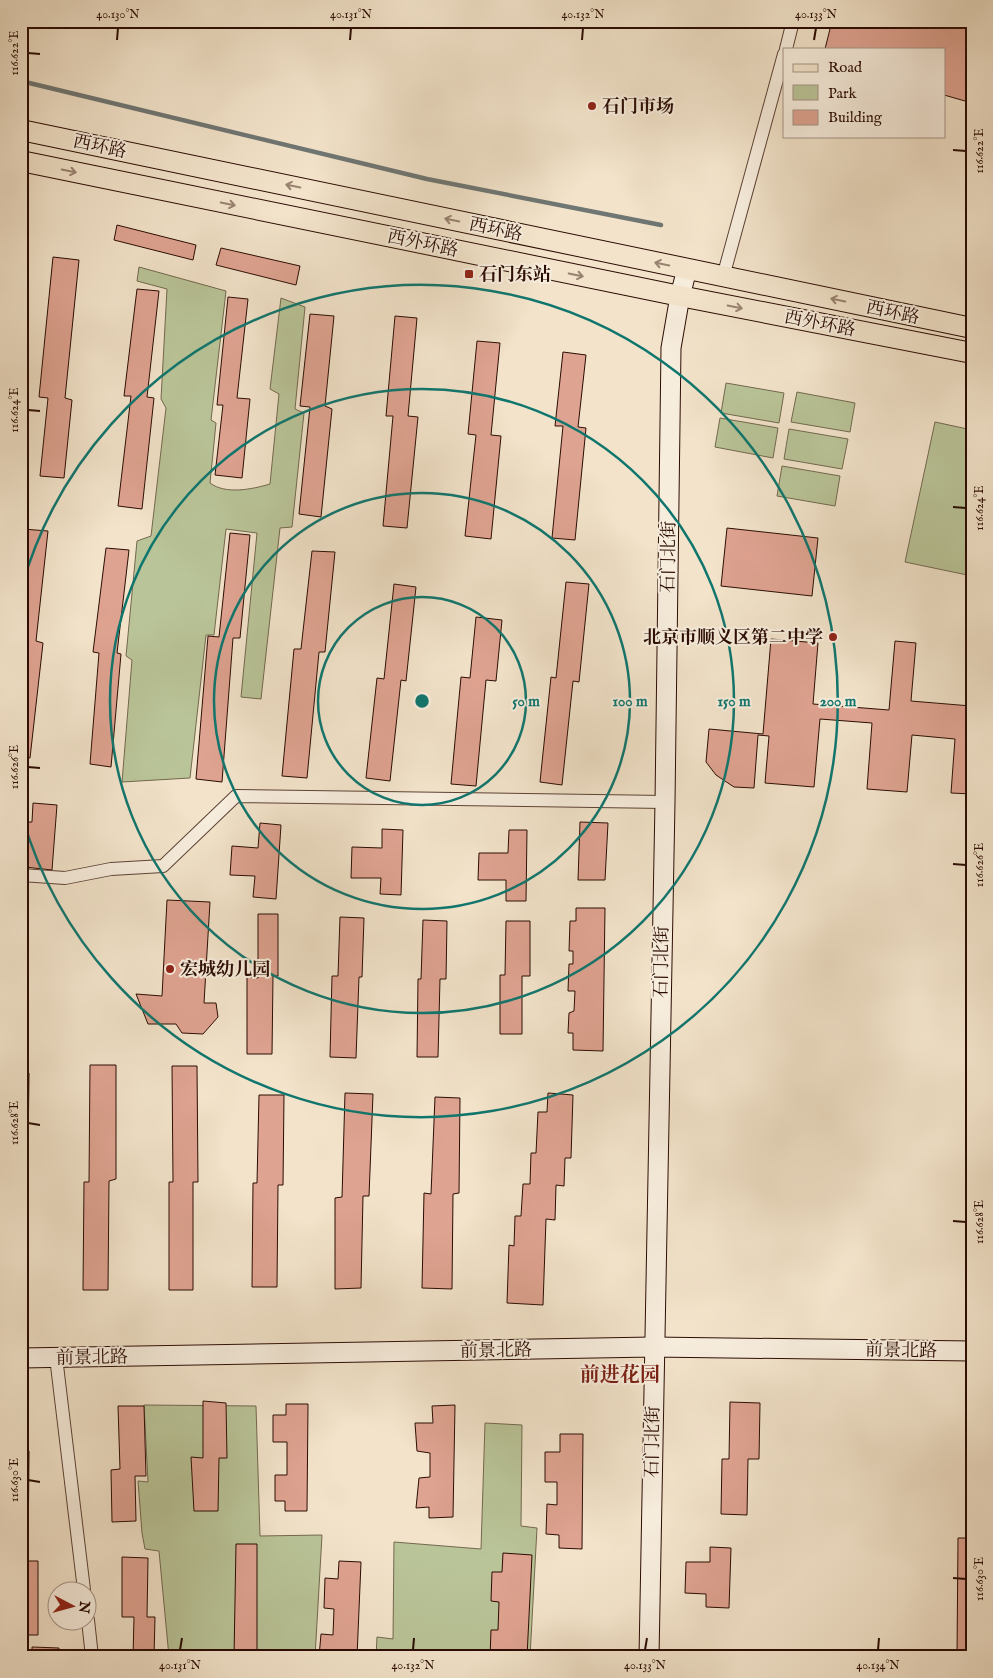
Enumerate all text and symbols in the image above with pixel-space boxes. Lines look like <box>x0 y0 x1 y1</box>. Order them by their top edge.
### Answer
text: 40.130°N <box>96 7 140 22</box>
text: 40.131°N <box>330 7 373 22</box>
text: 40.132°N <box>561 7 605 22</box>
text: 40.133°N <box>795 7 838 22</box>
text: 116.622°E <box>7 30 22 76</box>
legend <box>783 48 946 138</box>
text: Road <box>828 58 863 77</box>
text: Park <box>828 84 858 103</box>
place label: 石门市场 <box>602 96 674 119</box>
marker: 石门市场 <box>586 100 598 112</box>
text: Building <box>828 108 883 127</box>
text: 116.622°E <box>972 128 987 174</box>
street label: 西环路 <box>71 131 128 164</box>
one-way arrow <box>61 167 77 176</box>
one-way arrow <box>285 181 301 190</box>
one-way arrow <box>220 199 236 209</box>
one-way arrow <box>444 214 460 224</box>
street label: 西环路 <box>467 214 524 247</box>
street label: 西外环路 <box>385 226 460 263</box>
one-way arrow <box>655 259 671 268</box>
place label: 石门东站 <box>479 264 551 287</box>
marker: 石门东站 <box>463 268 475 280</box>
one-way arrow <box>568 270 584 280</box>
one-way arrow <box>831 295 847 305</box>
street label: 西环路 <box>864 297 921 330</box>
one-way arrow <box>727 302 743 312</box>
street label: 西外环路 <box>782 306 857 343</box>
text: 116.624°E <box>7 387 22 433</box>
text: 116.624°E <box>972 485 987 531</box>
street label: 石门北街 <box>657 521 682 593</box>
place label: 北京市顺义区第二中学 <box>643 627 823 650</box>
marker: 北京市顺义区第二中学 <box>827 631 839 643</box>
centre of rings <box>413 692 431 710</box>
text: 50 m <box>512 692 540 711</box>
text: 100 m <box>612 692 648 711</box>
text: 150 m <box>717 692 751 711</box>
text: 200 m <box>820 692 857 711</box>
text: 116.626°E <box>7 745 22 789</box>
text: 116.626°E <box>972 843 987 887</box>
street label: 石门北街 <box>650 926 675 998</box>
place label: 宏城幼儿园 <box>180 959 270 982</box>
marker: 宏城幼儿园 <box>164 963 176 975</box>
text: 116.628°E <box>7 1101 22 1145</box>
text: 116.628°E <box>972 1200 987 1244</box>
street label: 前景北路 <box>460 1339 532 1364</box>
street label: 前景北路 <box>865 1339 937 1364</box>
street label: 前景北路 <box>56 1346 128 1371</box>
district label: 前进花园 <box>580 1363 660 1388</box>
street label: 石门北街 <box>641 1406 666 1478</box>
text: 116.630°E <box>7 1458 22 1502</box>
text: 116.630°E <box>972 1557 987 1601</box>
north arrow <box>48 1580 98 1630</box>
text: N <box>74 1599 94 1614</box>
text: 40.131°N <box>159 1658 202 1673</box>
text: 40.132°N <box>391 1658 435 1673</box>
text: 40.133°N <box>624 1658 667 1673</box>
text: 40.134°N <box>856 1658 900 1673</box>

